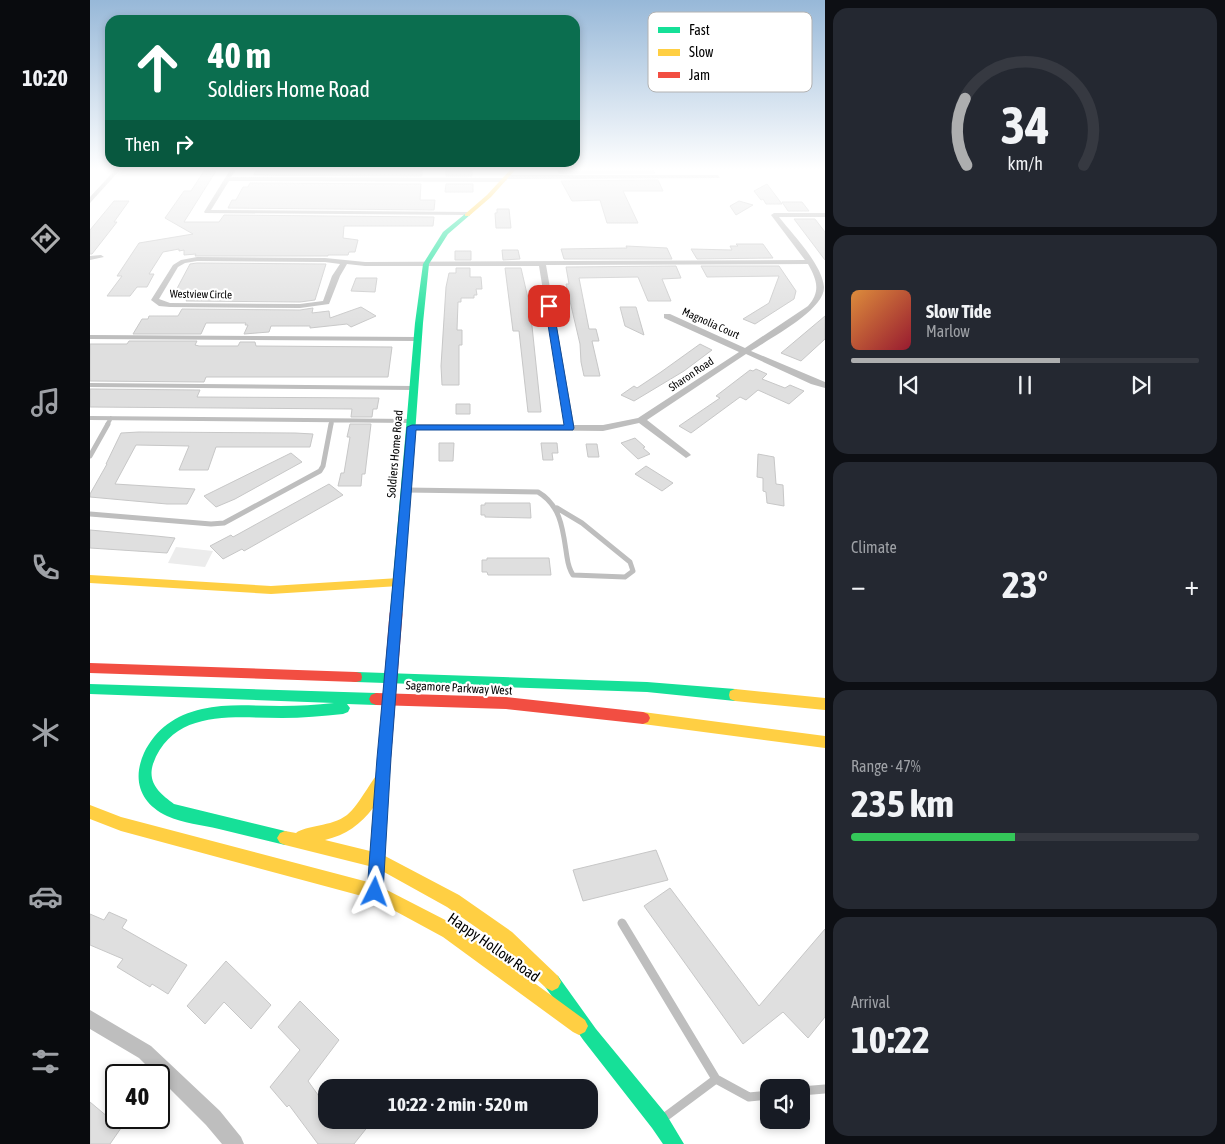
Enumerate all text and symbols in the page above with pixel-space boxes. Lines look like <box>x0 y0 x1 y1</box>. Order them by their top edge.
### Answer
legend <box>648 12 812 92</box>
text: Fast <box>689 22 710 38</box>
icon: ahead <box>125 35 190 100</box>
text: 40 m <box>208 35 271 75</box>
text: Slow <box>689 44 714 60</box>
text: 10:20 <box>22 65 68 91</box>
text: Jam <box>689 67 710 83</box>
text: Soldiers Home Road <box>208 76 370 102</box>
text: 34 <box>1001 95 1049 155</box>
icon: right <box>170 130 198 158</box>
text: Then <box>125 133 160 155</box>
text: km/h <box>1007 153 1043 174</box>
icon: directions <box>28 221 63 256</box>
pin <box>528 285 570 327</box>
street label: Westview Circle <box>170 287 232 301</box>
icon: arrive <box>535 292 563 320</box>
text: Slow Tide <box>926 300 991 322</box>
street label: Magnolia Court <box>680 305 742 341</box>
text: Marlow <box>926 322 970 340</box>
street label: Sharon Road <box>666 355 716 393</box>
icon: previous <box>895 371 923 399</box>
icon: pause <box>1011 371 1039 399</box>
icon: next <box>1127 371 1155 399</box>
icon: music <box>28 385 63 420</box>
street label: Soldiers Home Road <box>384 409 406 499</box>
text: Climate <box>851 538 897 556</box>
icon: phone <box>28 550 63 585</box>
text: 23° <box>1002 563 1048 606</box>
text: − <box>851 569 866 601</box>
text: + <box>1184 569 1199 601</box>
street label: Sagamore Parkway West <box>405 678 513 698</box>
icon: climate <box>28 715 63 750</box>
text: Range · 47% <box>851 757 921 775</box>
text: 235 km <box>851 782 954 825</box>
position arrow <box>348 865 400 917</box>
icon: car <box>28 879 63 914</box>
street label: Happy Hollow Road <box>445 909 543 985</box>
text: Arrival <box>851 993 890 1011</box>
text: 10:22 <box>851 1018 930 1061</box>
icon: filters <box>28 1044 63 1079</box>
speed limit sign: 40 <box>105 1064 170 1129</box>
map controls <box>760 1079 810 1129</box>
button: sound <box>760 1079 810 1129</box>
text: 10:22 · 2 min · 520 m <box>388 1093 528 1115</box>

